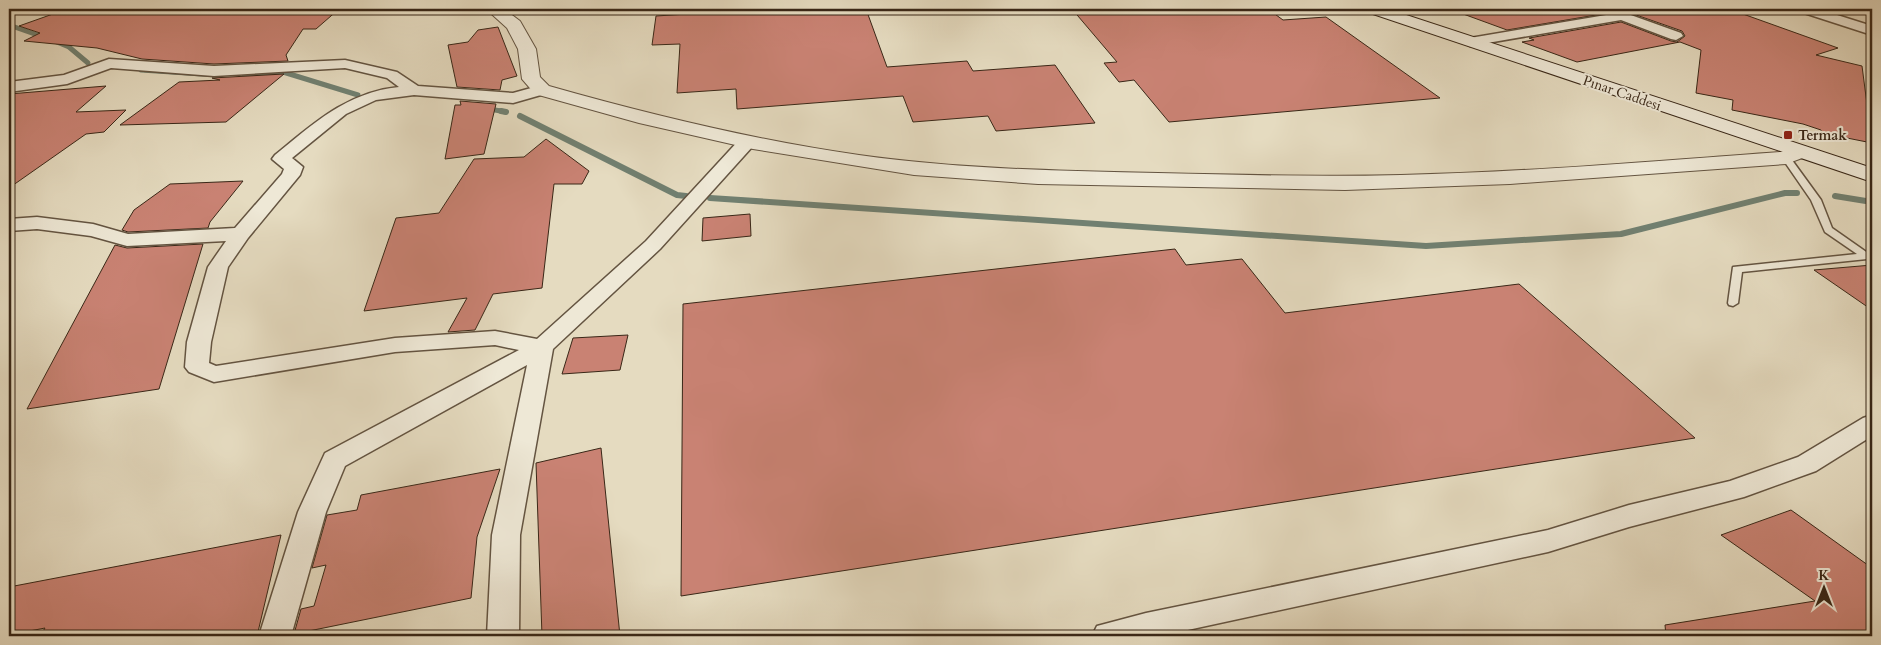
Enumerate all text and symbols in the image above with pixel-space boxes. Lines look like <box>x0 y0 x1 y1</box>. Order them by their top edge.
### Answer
street label: Pınar Caddesi <box>1580 71 1664 115</box>
place label: Termak <box>1798 126 1847 145</box>
marker: Termak <box>1782 129 1794 141</box>
north arrow <box>1798 562 1848 612</box>
text: K <box>1818 566 1830 585</box>

